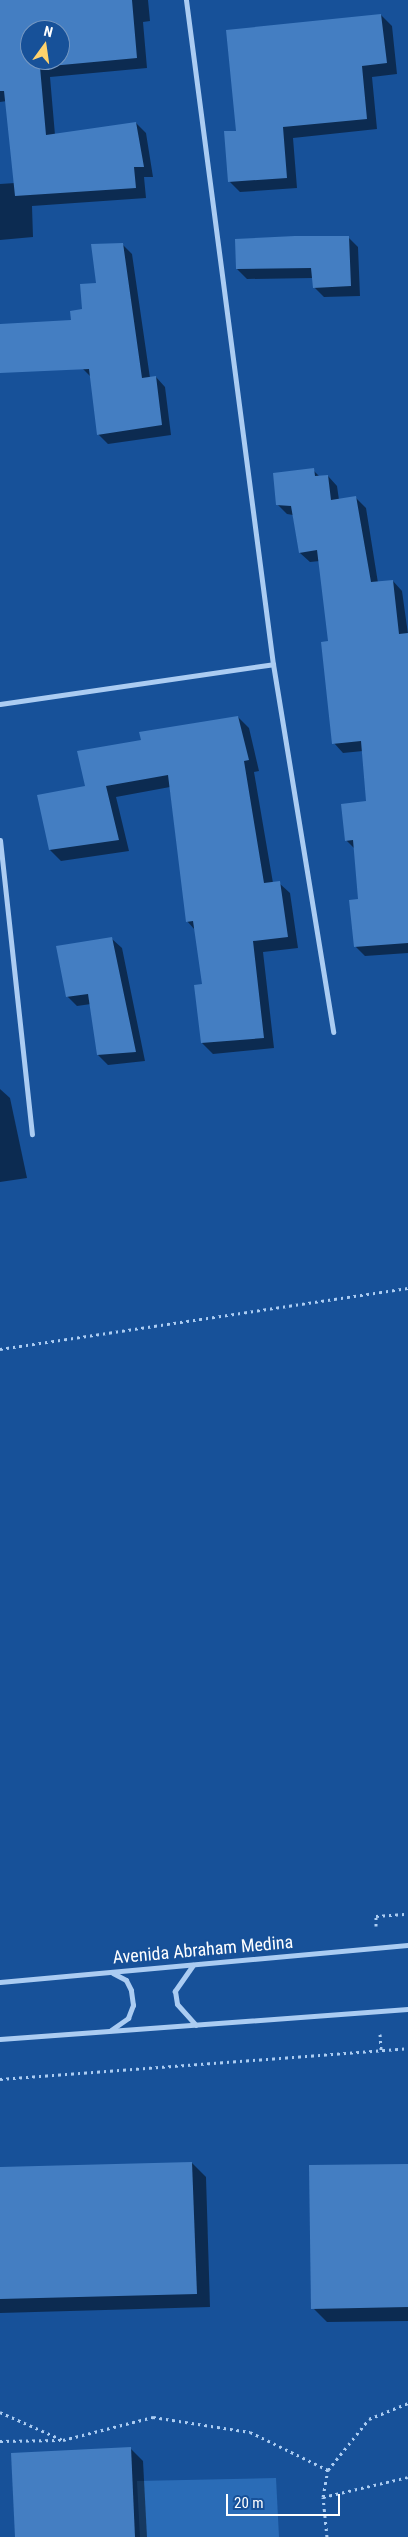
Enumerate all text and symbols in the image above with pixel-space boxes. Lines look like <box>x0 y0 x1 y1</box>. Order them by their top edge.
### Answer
north arrow <box>20 20 70 70</box>
text: N <box>42 23 54 40</box>
street label: Avenida Abraham Medina <box>112 1931 294 1969</box>
scale bar <box>228 2484 342 2516</box>
text: 20 m <box>234 2494 264 2512</box>

